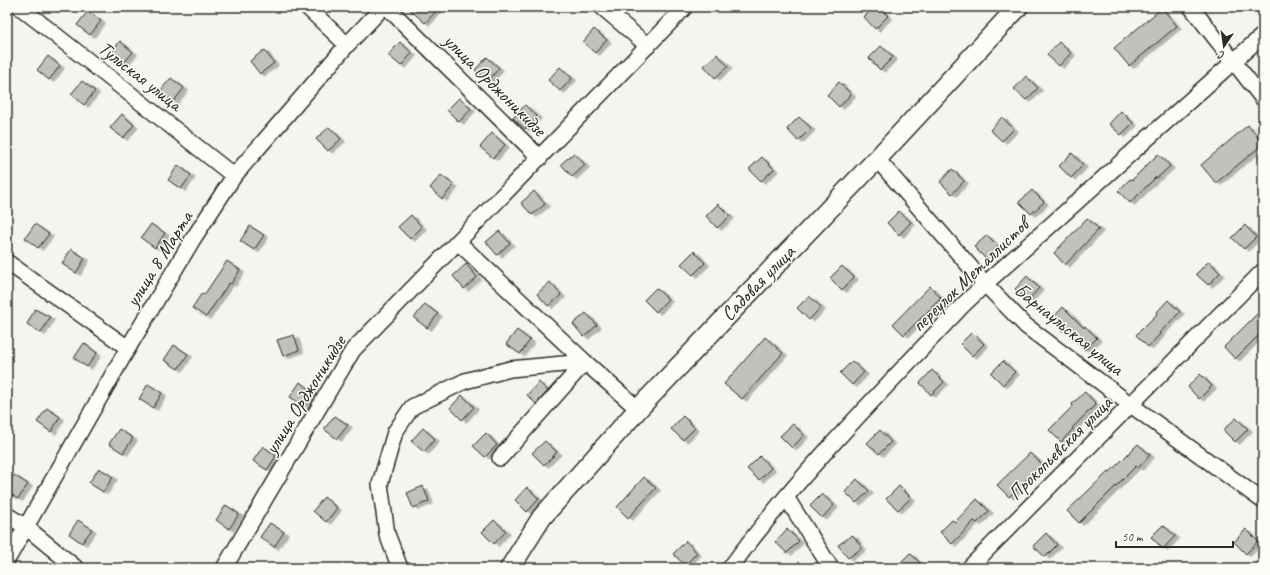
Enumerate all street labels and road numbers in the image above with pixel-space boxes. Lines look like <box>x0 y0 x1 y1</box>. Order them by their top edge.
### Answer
street label: улица Орджоникидзе <box>438 28 553 143</box>
street label: Тульская улица <box>93 36 188 118</box>
street label: улица 8 Марта <box>119 205 199 312</box>
street label: переулок Металлистов <box>906 209 1038 337</box>
street label: Садовая улица <box>716 239 801 326</box>
street label: Барнаульская улица <box>1009 277 1130 382</box>
street label: улица Орджоникидзе <box>258 330 352 460</box>
street label: Прокопьевская улица <box>1003 389 1119 505</box>

